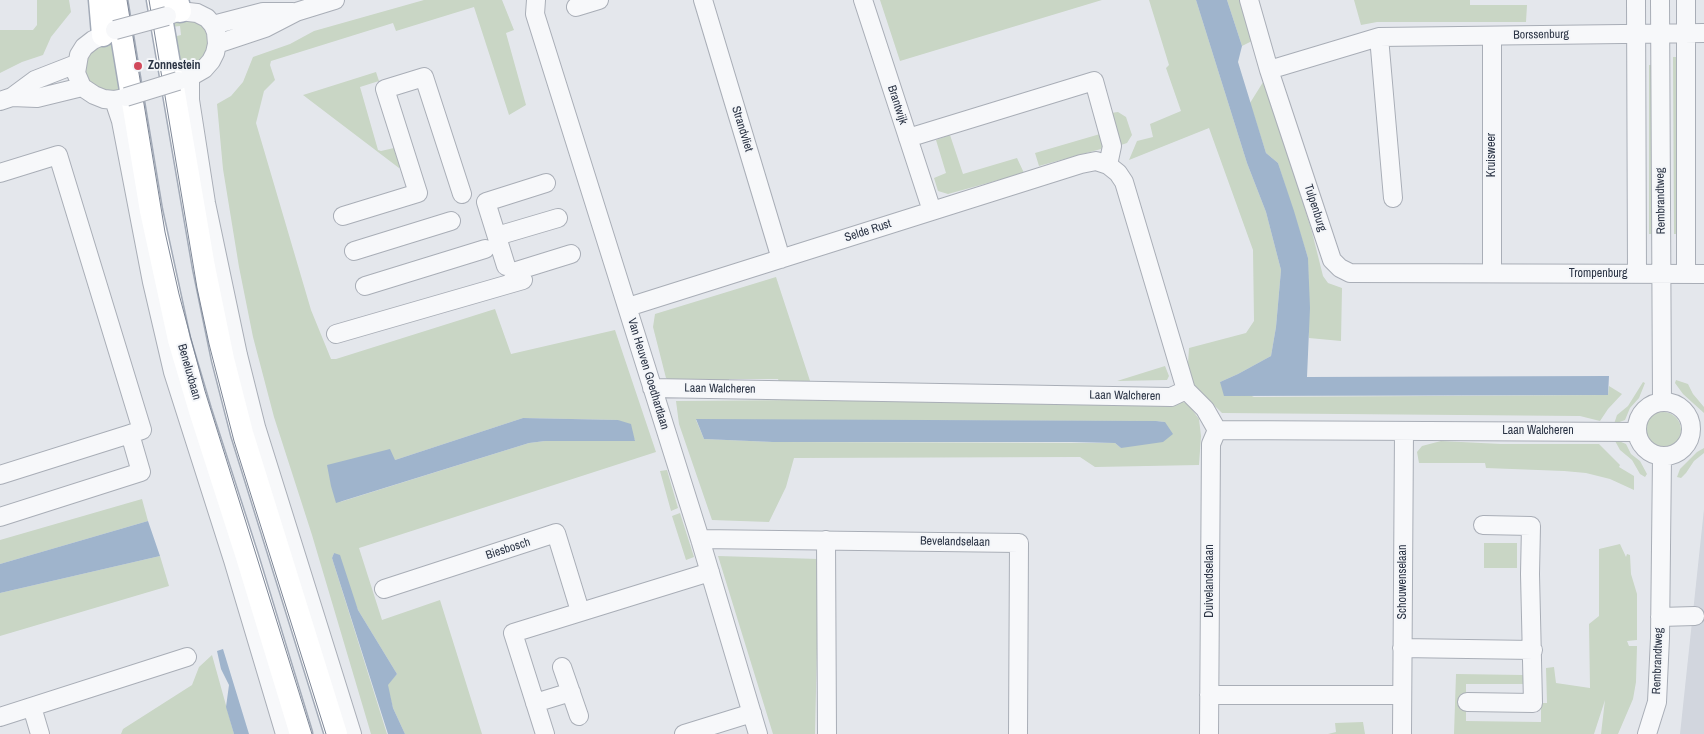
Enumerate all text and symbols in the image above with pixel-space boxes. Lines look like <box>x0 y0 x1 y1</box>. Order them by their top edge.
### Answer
street label: Borssenburg <box>1513 27 1569 43</box>
place label: Zonnestein <box>148 59 200 73</box>
marker: Zonnestein <box>132 60 144 72</box>
street label: Brantwijk <box>884 84 910 126</box>
street label: Strandvliet <box>728 104 756 154</box>
street label: Kruisweer <box>1485 133 1499 177</box>
street label: Rembrandtweg <box>1653 168 1669 234</box>
street label: Tulpenburg <box>1301 183 1329 233</box>
street label: Selde Rust <box>843 217 893 245</box>
street label: Trompenburg <box>1569 267 1627 281</box>
street label: Van Heuven Goedhartlaan <box>624 317 672 431</box>
street label: Beneluxbaan <box>174 342 204 402</box>
street label: Laan Walcheren <box>684 381 756 397</box>
street label: Laan Walcheren <box>1089 388 1161 404</box>
street label: Laan Walcheren <box>1502 424 1574 438</box>
street label: Bevelandselaan <box>920 534 990 550</box>
street label: Biesbosch <box>484 535 532 563</box>
street label: Duivelandselaan <box>1203 544 1217 618</box>
street label: Schouwenselaan <box>1396 545 1410 619</box>
street label: Rembrandtweg <box>1650 627 1666 695</box>

